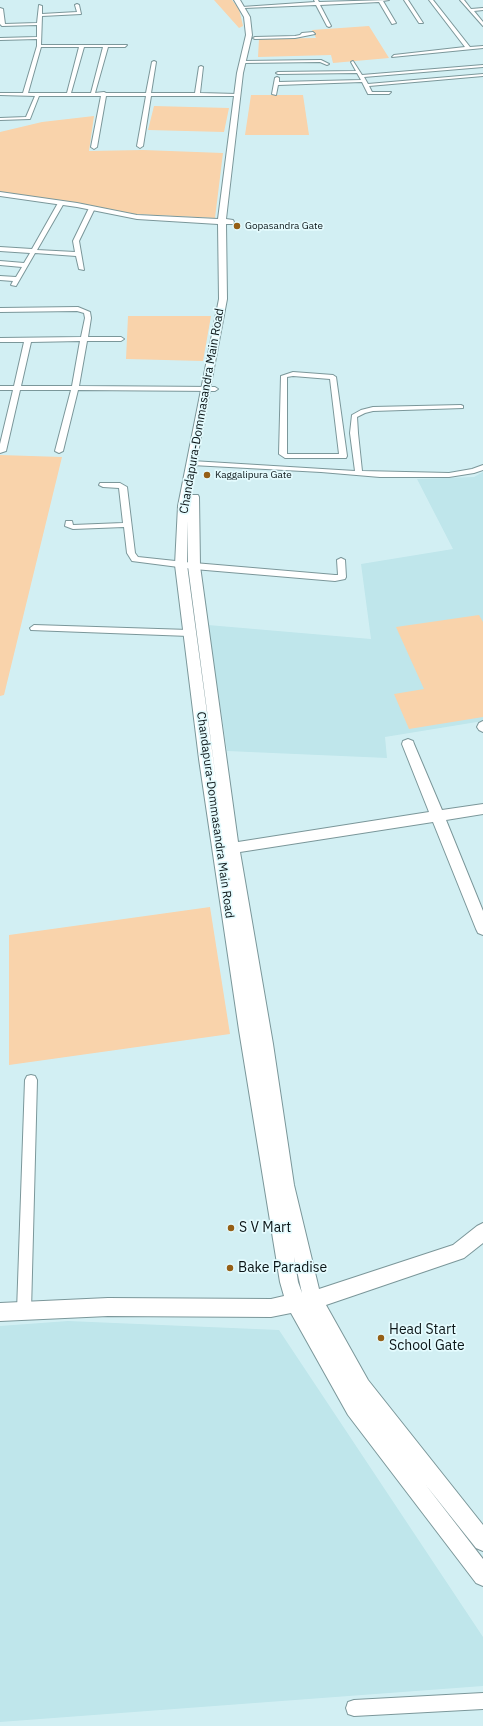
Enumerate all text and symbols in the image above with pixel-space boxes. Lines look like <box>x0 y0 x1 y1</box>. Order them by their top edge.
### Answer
place label: Gopasandra Gate <box>245 220 323 232</box>
marker: Gopasandra Gate <box>232 221 242 231</box>
street label: Chandapura-Dommasandra Main Road <box>177 307 227 515</box>
place label: Kaggalipura Gate <box>215 469 292 481</box>
marker: Kaggalipura Gate <box>202 470 212 480</box>
street label: Chandapura-Dommasandra Main Road <box>193 711 237 919</box>
place label: S V Mart <box>239 1220 291 1236</box>
marker: S V Mart <box>226 1223 236 1233</box>
place label: Bake Paradise <box>238 1260 327 1276</box>
marker: Bake Paradise <box>225 1263 235 1273</box>
place label: Head Start School Gate <box>389 1322 465 1354</box>
marker: Head Start School Gate <box>376 1333 386 1343</box>

